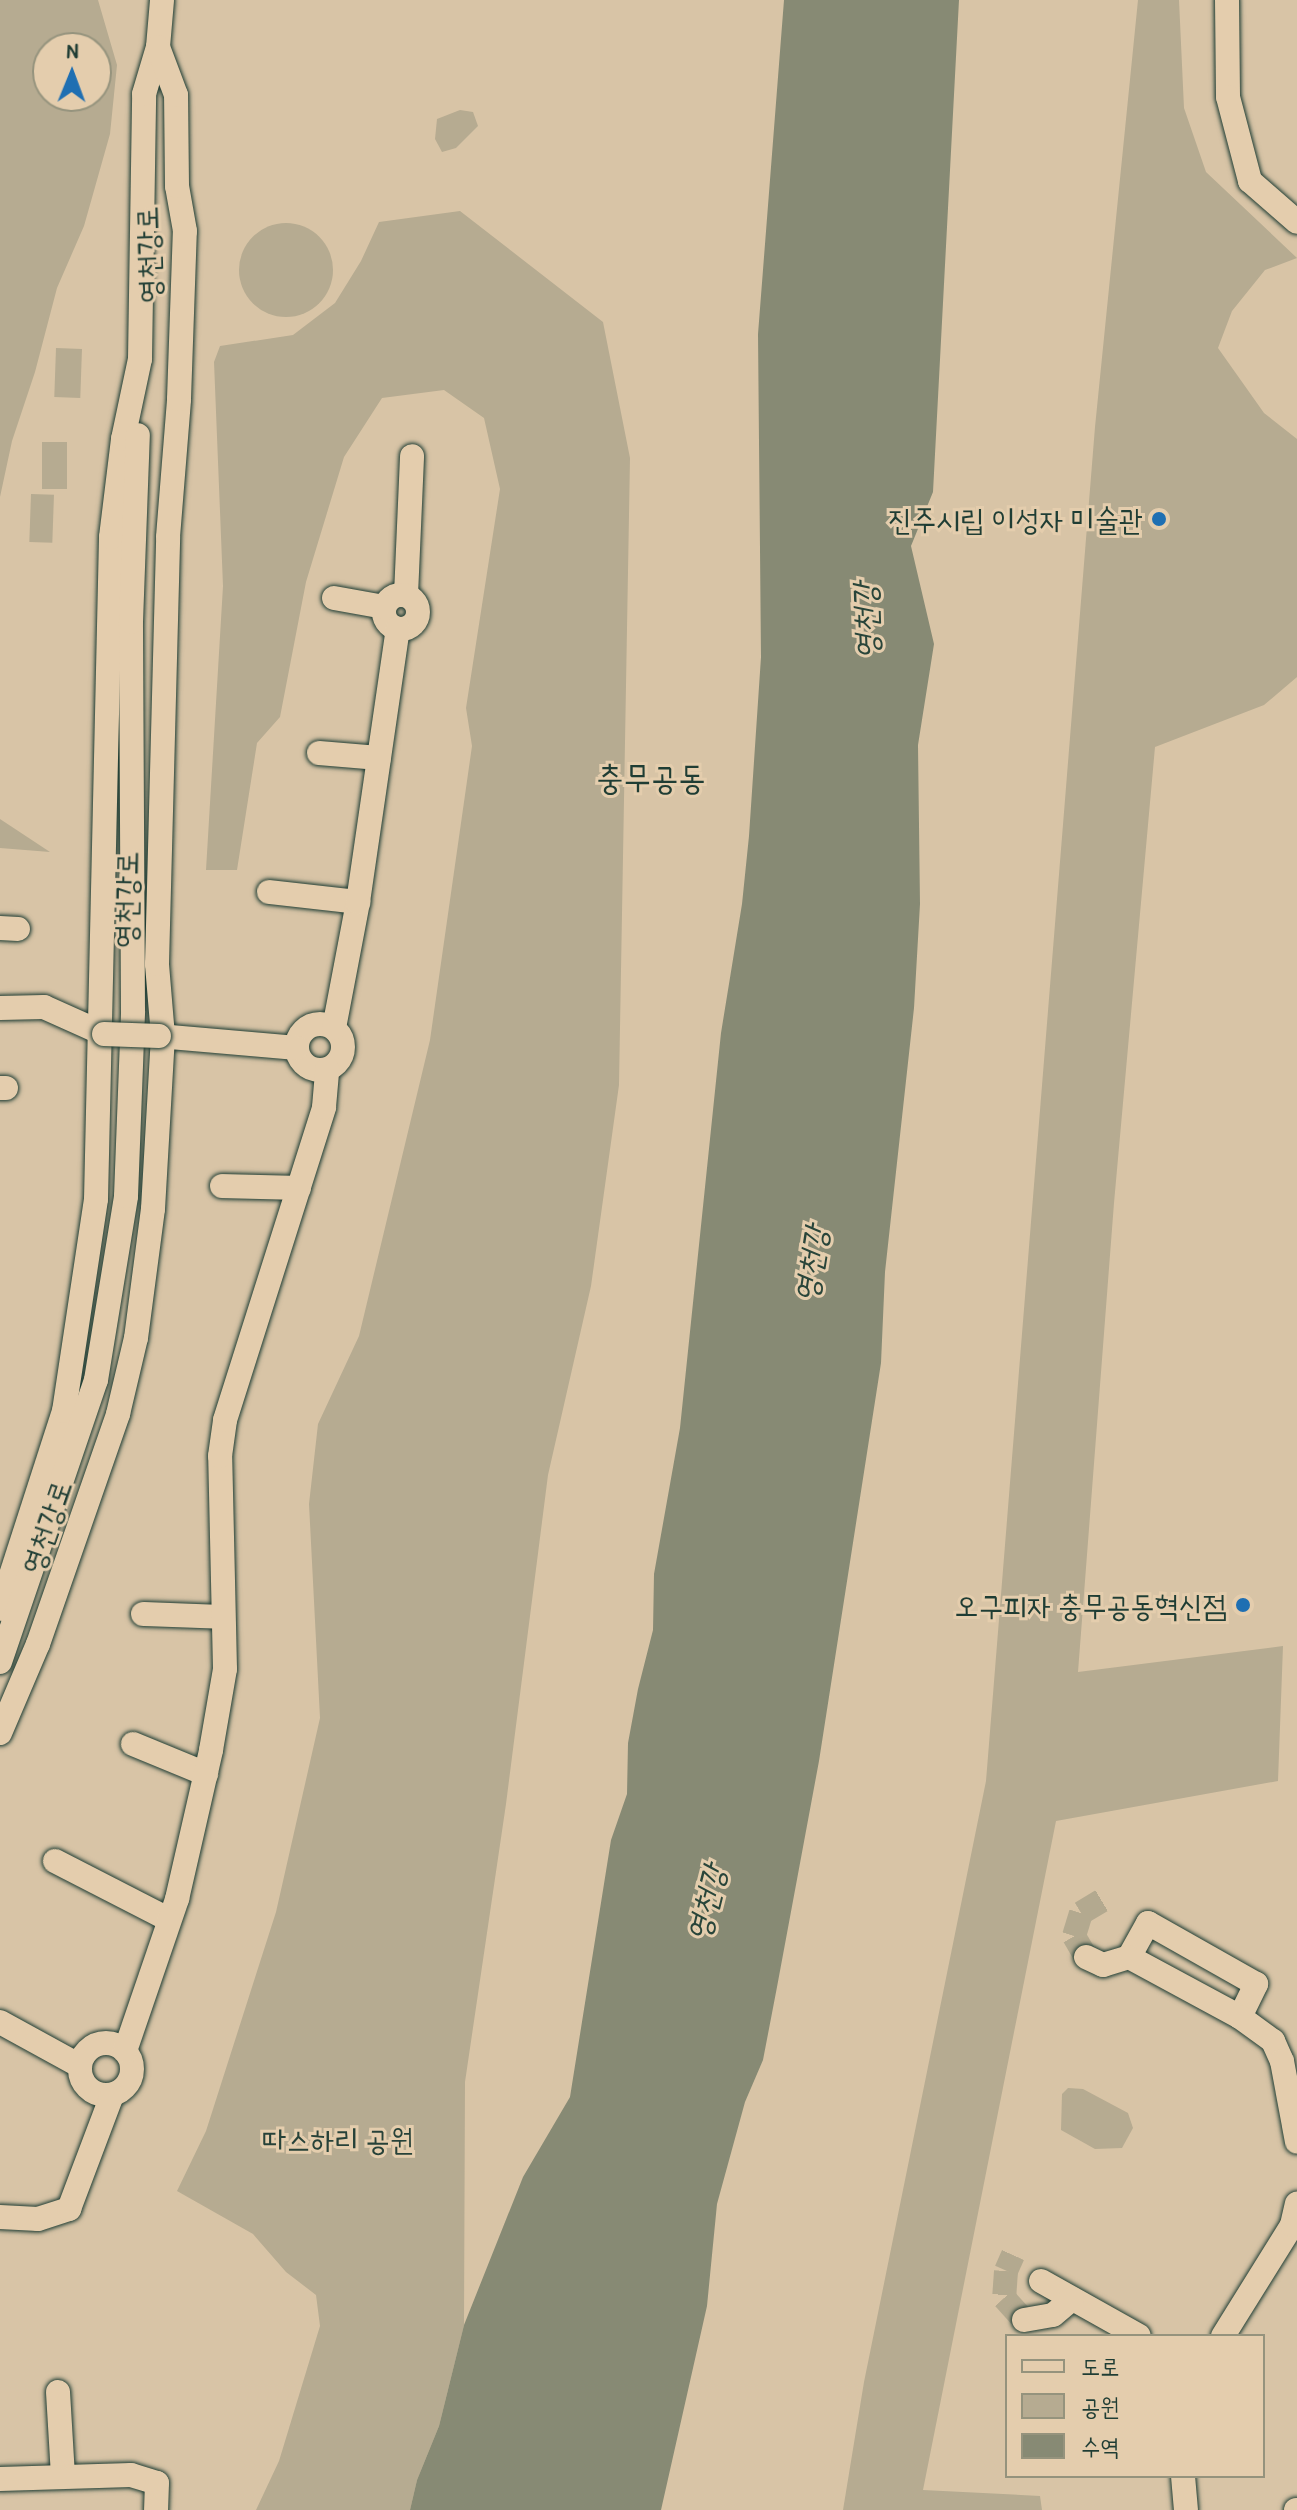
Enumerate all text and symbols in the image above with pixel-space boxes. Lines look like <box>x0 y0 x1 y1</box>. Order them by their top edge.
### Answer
north arrow <box>32 32 112 112</box>
text: N <box>66 35 79 65</box>
street label: 영천강로 <box>128 206 168 304</box>
place label: 진주시립 이성자 미술관 <box>888 501 1143 537</box>
marker: 진주시립 이성자 미술관 <box>1150 510 1168 528</box>
water label: 영천강 <box>845 582 887 660</box>
district label: 충무공동 <box>596 758 706 798</box>
street label: 영천강로 <box>107 851 145 949</box>
water label: 영천강 <box>786 1223 836 1305</box>
street label: 영천강로 <box>13 1475 79 1579</box>
place label: 오구피자 충무공동혁신점 <box>955 1587 1227 1623</box>
marker: 오구피자 충무공동혁신점 <box>1234 1596 1252 1614</box>
water label: 영천강 <box>678 1861 734 1945</box>
park label: 따스하리 공원 <box>262 2121 414 2157</box>
legend <box>1005 2334 1265 2478</box>
text: 도로 <box>1081 2350 1120 2382</box>
text: 공원 <box>1081 2390 1120 2422</box>
text: 수역 <box>1081 2430 1120 2462</box>

